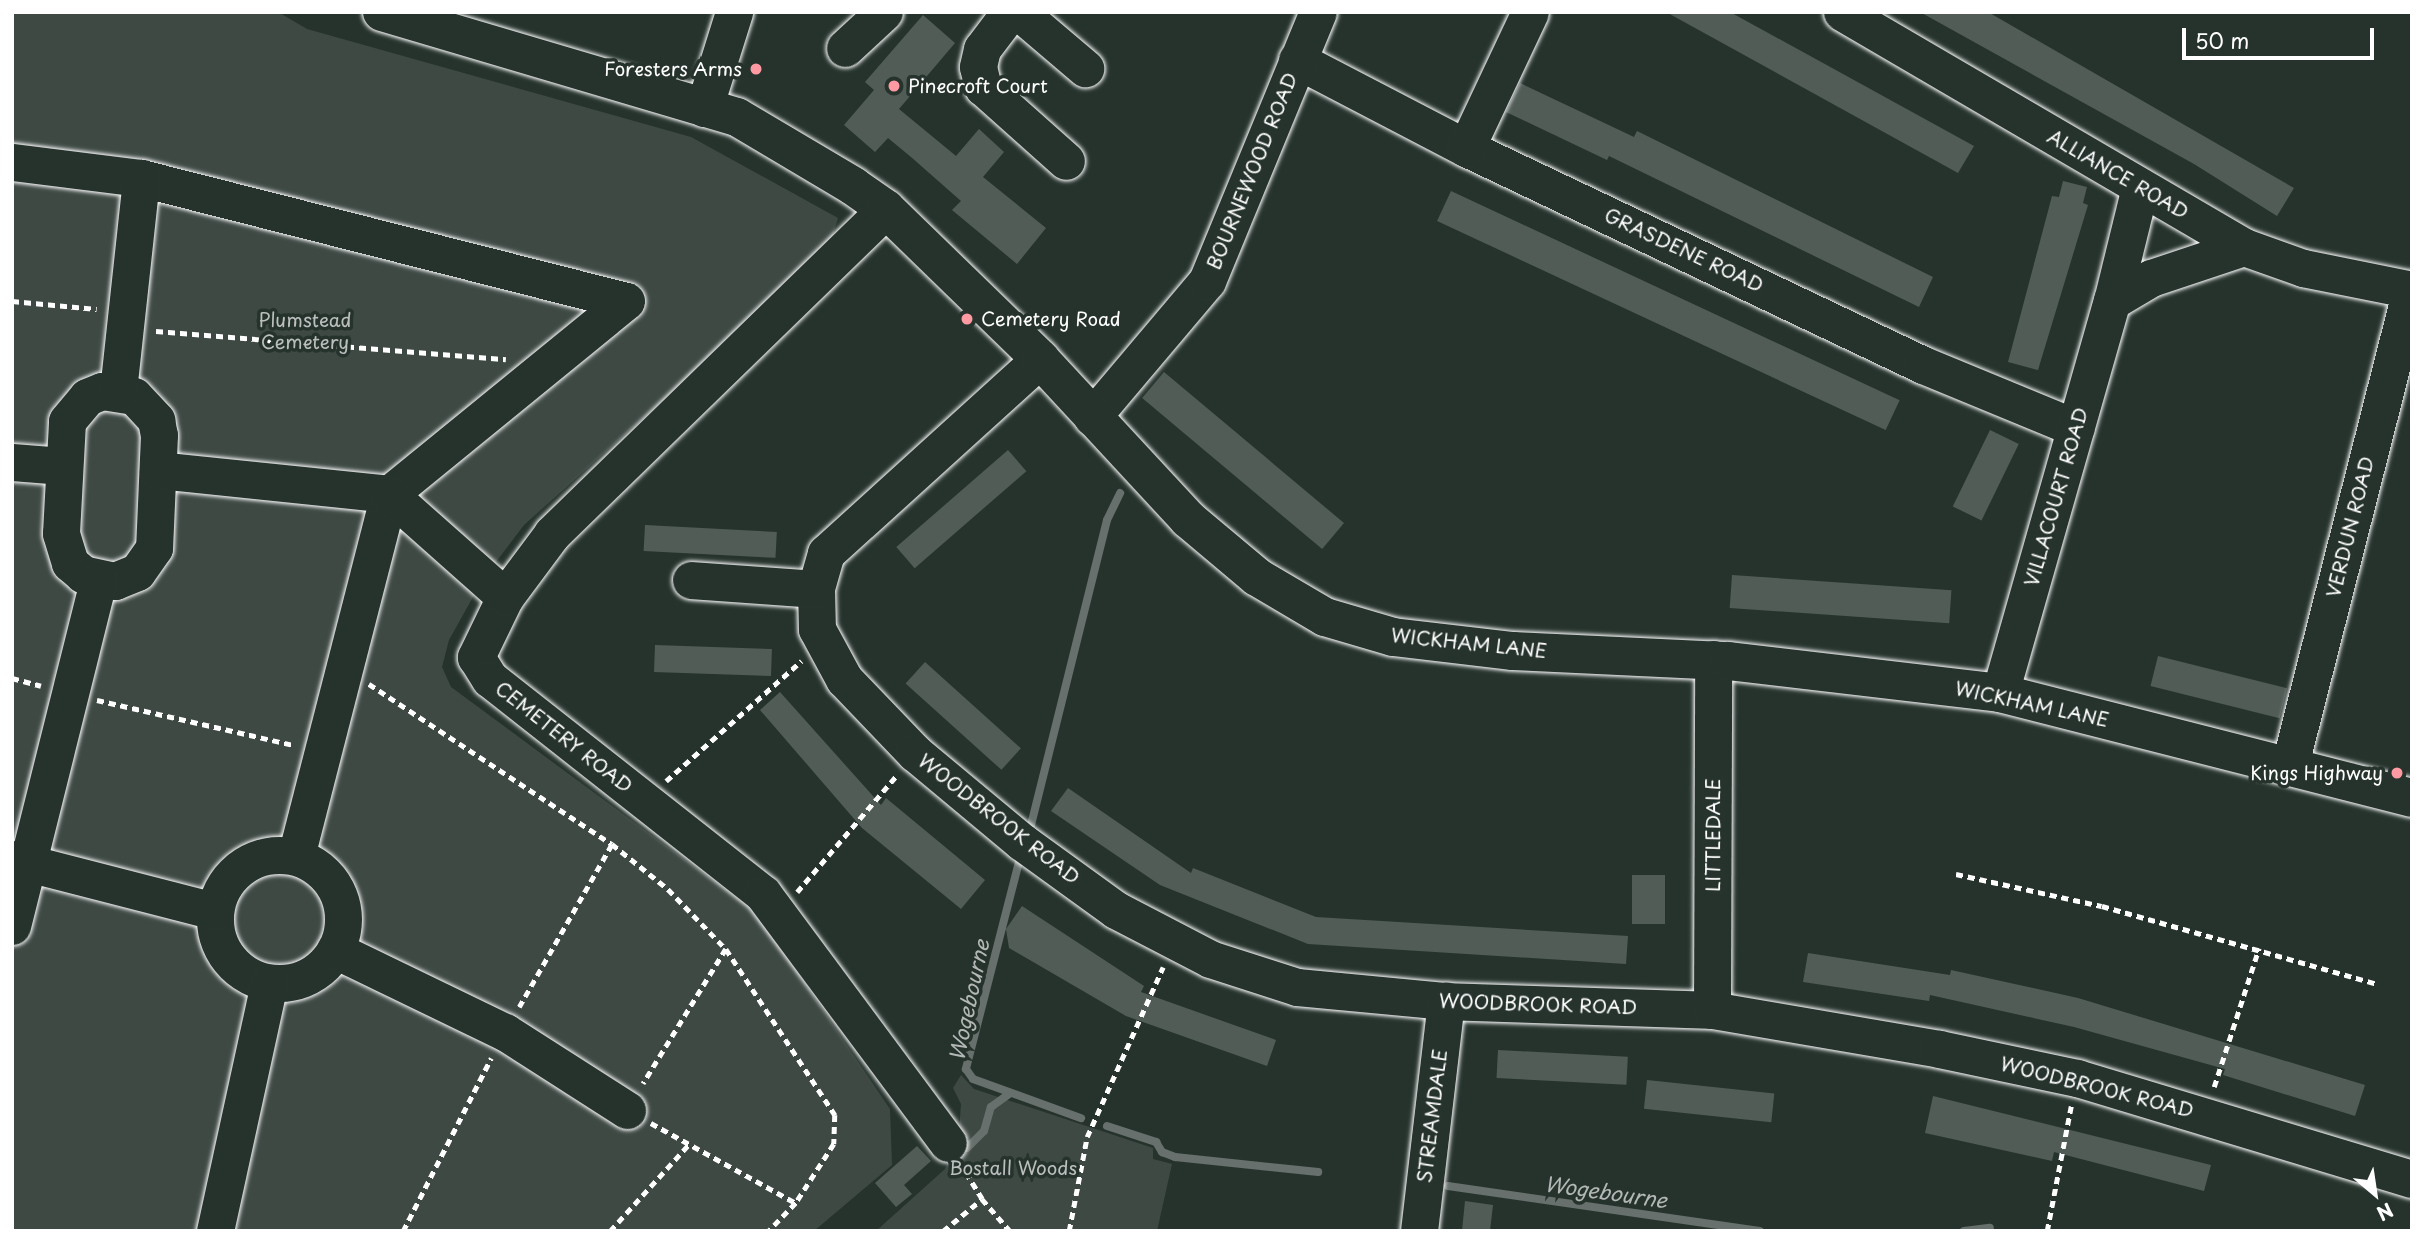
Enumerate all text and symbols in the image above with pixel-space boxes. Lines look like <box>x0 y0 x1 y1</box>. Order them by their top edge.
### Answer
scale bar <box>2186 14 2378 58</box>
text: 50 m <box>2195 24 2249 56</box>
place label: Foresters Arms <box>603 58 742 80</box>
marker: Foresters Arms <box>748 61 764 77</box>
street label: BOURNEWOOD ROAD <box>1202 69 1302 273</box>
place label: Pinecroft Court <box>908 75 1049 97</box>
marker: Pinecroft Court <box>886 78 902 94</box>
street label: ALLIANCE ROAD <box>2043 124 2193 224</box>
street label: GRASDENE ROAD <box>1600 203 1768 297</box>
place label: Cemetery Road <box>981 308 1122 330</box>
park label: Plumstead Cemetery <box>258 309 352 353</box>
marker: Cemetery Road <box>959 311 975 327</box>
street label: VILLACOURT ROAD <box>2019 404 2093 590</box>
street label: VERDUN ROAD <box>2321 453 2379 601</box>
street label: WICKHAM LANE <box>1390 623 1548 663</box>
street label: CEMETERY ROAD <box>490 676 638 798</box>
street label: WICKHAM LANE <box>1953 677 2111 731</box>
street label: WOODBROOK ROAD <box>914 749 1084 889</box>
place label: Kings Highway <box>2249 762 2383 784</box>
marker: Kings Highway <box>2389 765 2405 781</box>
street label: LITTLEDALE <box>1702 778 1724 892</box>
water label: Wogebourne <box>943 937 993 1063</box>
street label: WOODBROOK ROAD <box>1438 989 1638 1019</box>
street label: STREAMDALE <box>1412 1048 1452 1184</box>
street label: WOODBROOK ROAD <box>1998 1052 2196 1122</box>
park label: Bostall Woods <box>949 1157 1077 1179</box>
north arrow <box>2340 1159 2410 1229</box>
water label: Wogebourne <box>1543 1170 1669 1212</box>
text: N <box>2372 1196 2399 1228</box>

